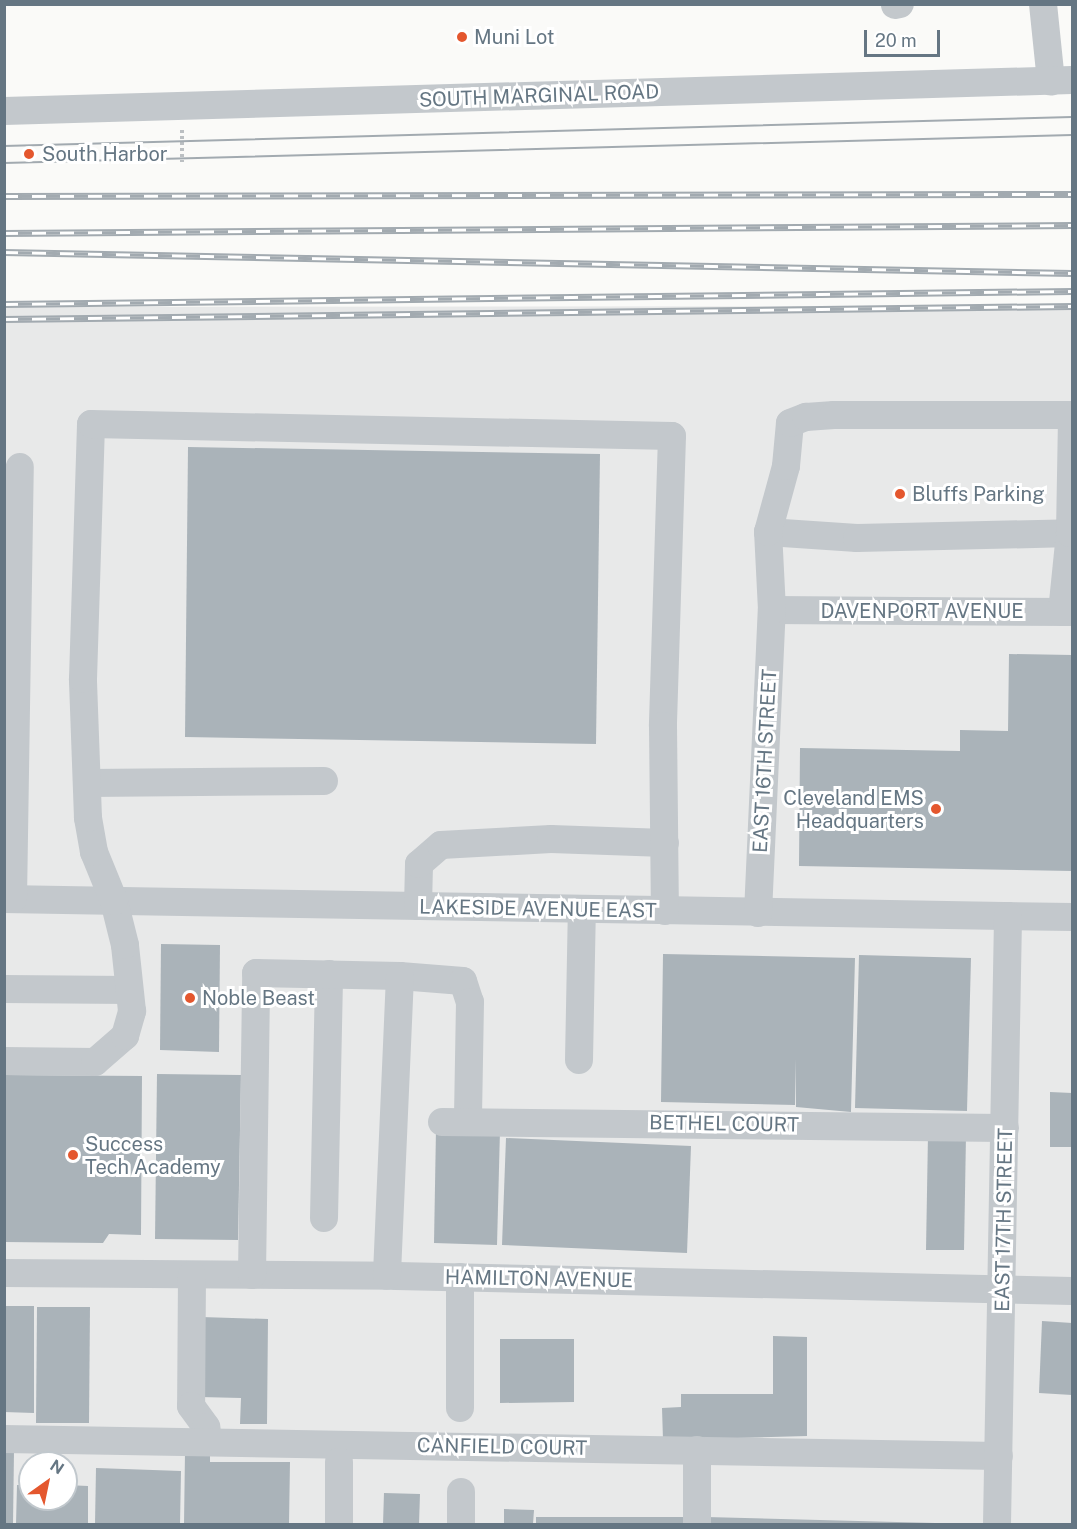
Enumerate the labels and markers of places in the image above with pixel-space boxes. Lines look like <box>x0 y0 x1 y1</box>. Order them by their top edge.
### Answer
place label: Muni Lot <box>474 25 555 49</box>
marker: Muni Lot <box>455 30 469 44</box>
place label: South Harbor <box>42 142 168 166</box>
marker: South Harbor <box>20 145 38 163</box>
place label: Bluffs Parking <box>912 482 1045 506</box>
marker: Bluffs Parking <box>893 487 907 501</box>
place label: Cleveland EMS Headquarters <box>783 786 924 833</box>
marker: Cleveland EMS Headquarters <box>929 802 943 816</box>
place label: Noble Beast <box>202 986 315 1010</box>
marker: Noble Beast <box>183 991 197 1005</box>
place label: Success Tech Academy <box>85 1132 221 1179</box>
marker: Success Tech Academy <box>66 1148 80 1162</box>

